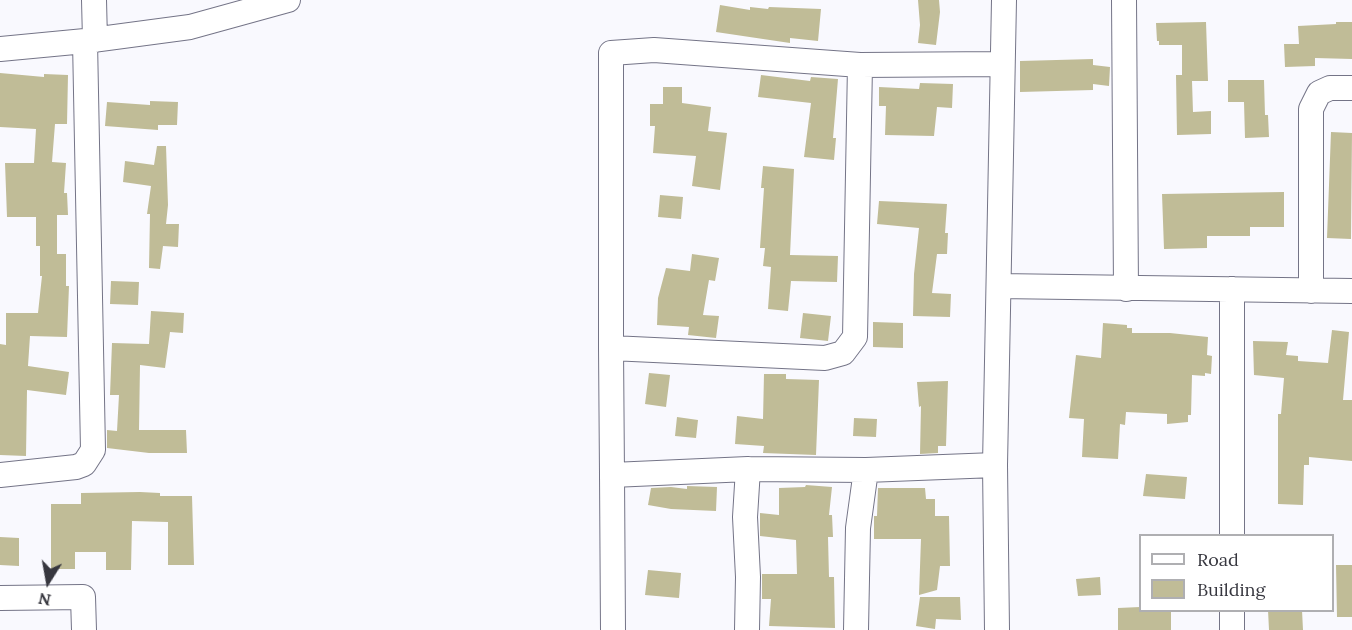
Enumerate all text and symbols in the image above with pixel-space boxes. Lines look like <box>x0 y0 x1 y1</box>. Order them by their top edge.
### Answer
legend <box>1139 534 1334 612</box>
text: Road <box>1197 548 1239 571</box>
north arrow <box>18 552 78 612</box>
text: Building <box>1197 578 1265 601</box>
text: N <box>37 589 53 611</box>

